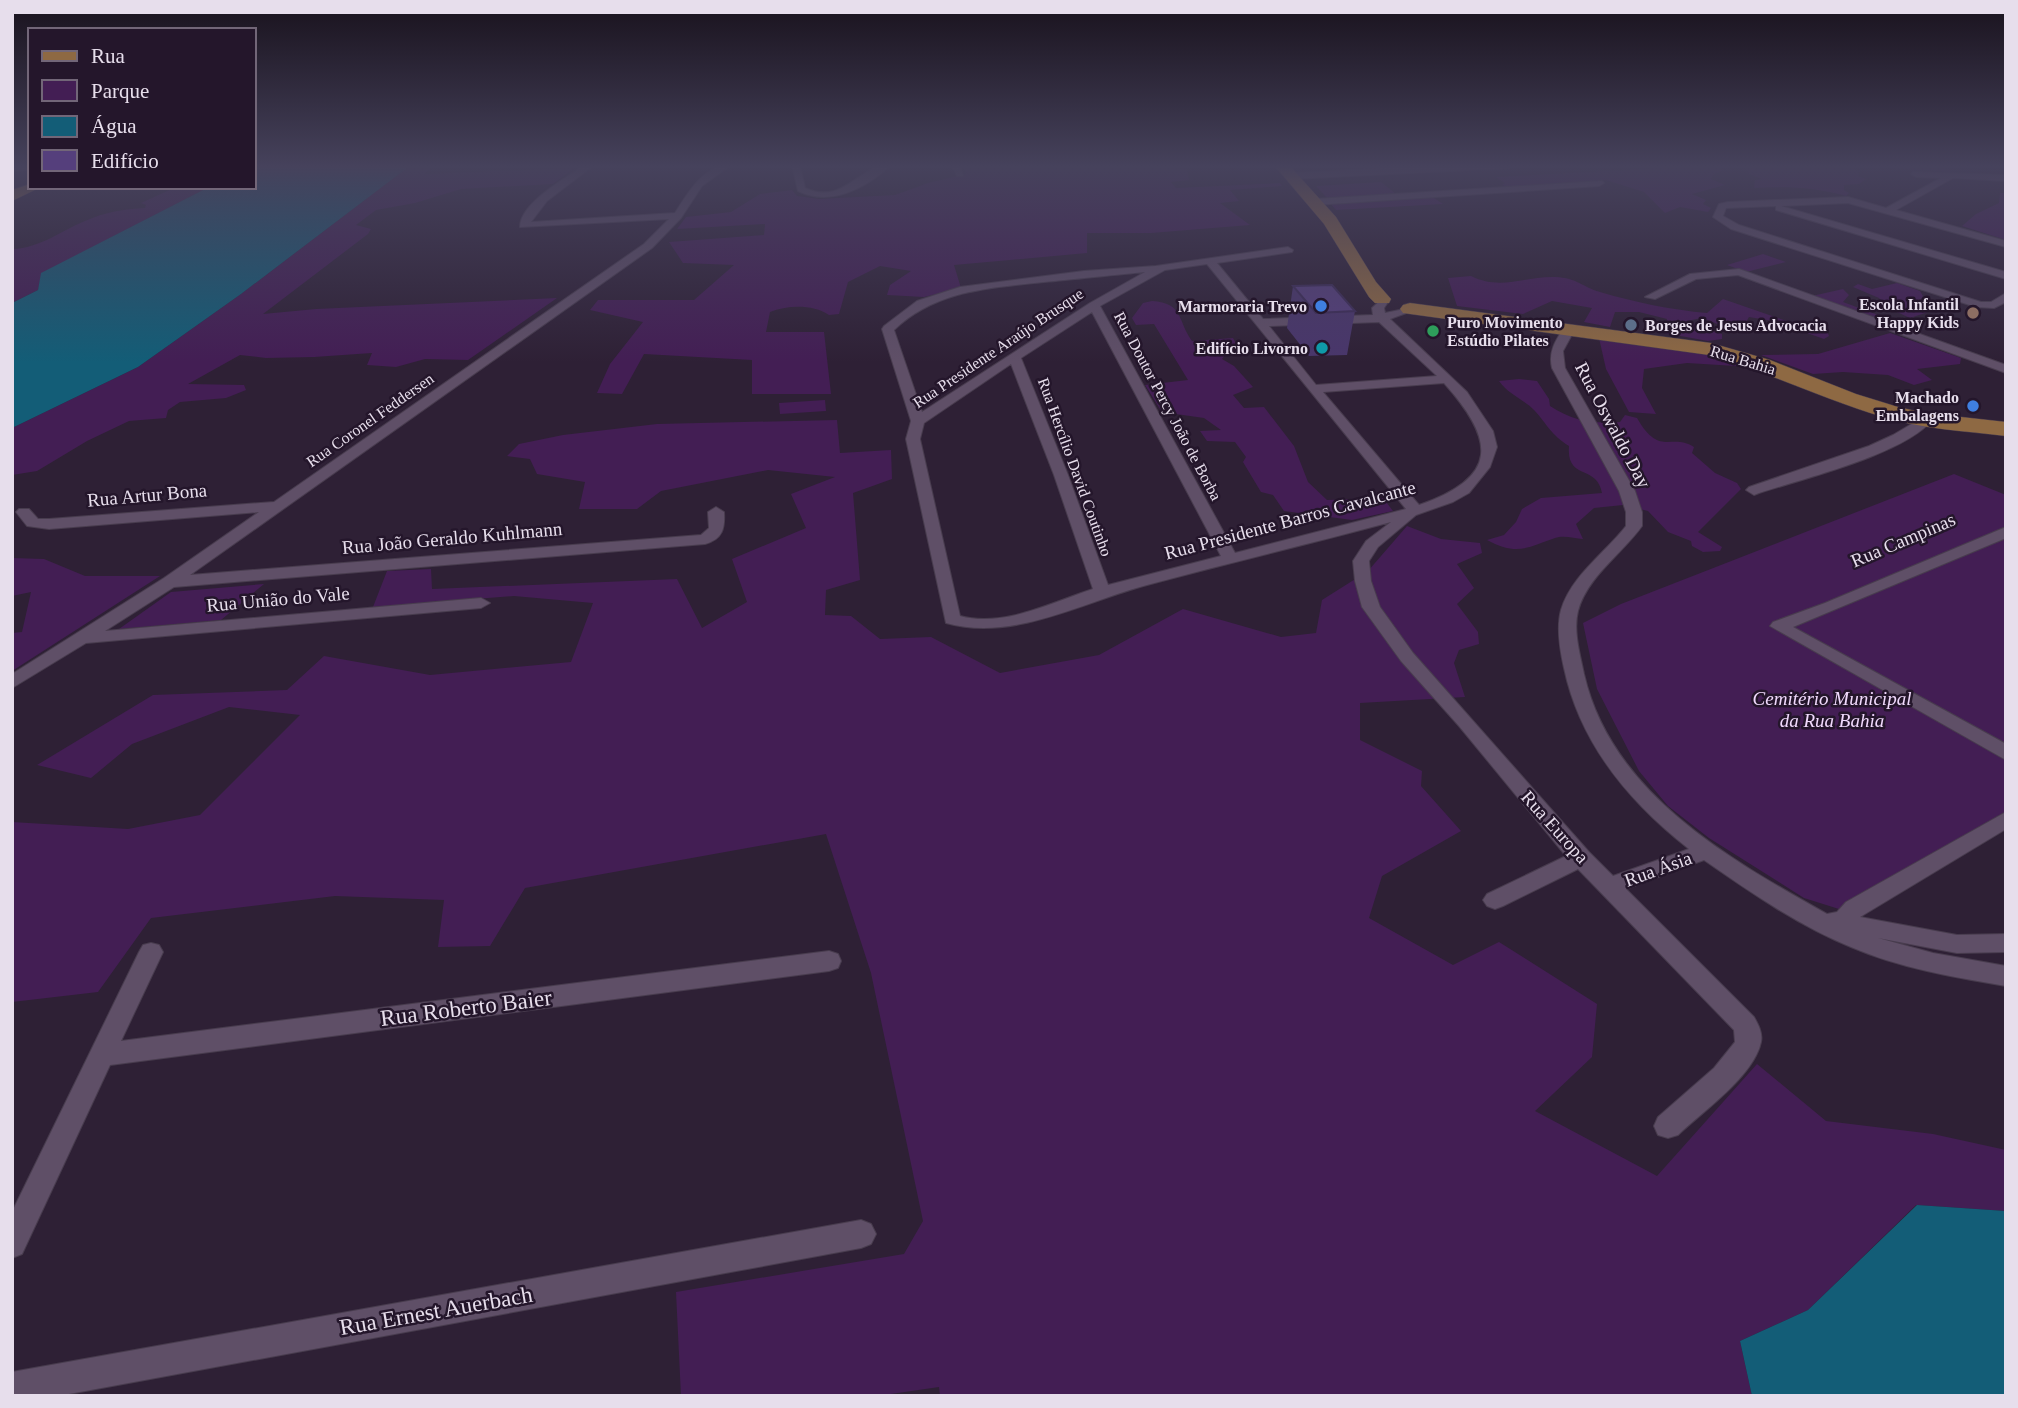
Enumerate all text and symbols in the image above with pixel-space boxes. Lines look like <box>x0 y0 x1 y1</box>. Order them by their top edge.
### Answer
legend <box>28 28 256 189</box>
text: Rua <box>91 44 126 68</box>
text: Parque <box>91 79 149 103</box>
text: Água <box>91 114 137 138</box>
text: Edifício <box>91 149 159 173</box>
street label: Rua Presidente Araújo Brusque <box>910 285 1087 412</box>
place label: Escola Infantil Happy Kids <box>1859 296 1960 332</box>
place label: Marmoraria Trevo <box>1178 298 1307 315</box>
marker: Marmoraria Trevo <box>1313 298 1329 314</box>
marker: Escola Infantil Happy Kids <box>1965 305 1981 321</box>
street label: Rua Doutor Percy João de Borba <box>1110 309 1225 504</box>
place label: Puro Movimento Estúdio Pilates <box>1447 314 1563 349</box>
marker: Borges de Jesus Advocacia <box>1623 317 1639 333</box>
place label: Borges de Jesus Advocacia <box>1645 317 1827 335</box>
marker: Puro Movimento Estúdio Pilates <box>1425 323 1441 339</box>
place label: Edifício Livorno <box>1196 340 1308 357</box>
marker: Edifício Livorno <box>1314 340 1330 356</box>
street label: Rua Bahia <box>1708 342 1778 378</box>
street label: Rua Oswaldo Day <box>1571 359 1655 492</box>
street label: Rua Coronel Feddersen <box>303 370 437 470</box>
street label: Rua Hercílio David Coutinho <box>1035 375 1115 559</box>
place label: Machado Embalagens <box>1875 389 1959 425</box>
marker: Machado Embalagens <box>1965 398 1981 414</box>
street label: Rua Presidente Barros Cavalcante <box>1162 476 1418 564</box>
street label: Rua Artur Bona <box>86 479 208 511</box>
street label: Rua Campinas <box>1848 509 1958 571</box>
street label: Rua João Geraldo Kuhlmann <box>341 518 564 558</box>
street label: Rua União do Vale <box>205 582 351 616</box>
park label: Cemitério Municipal da Rua Bahia <box>1753 688 1911 731</box>
street label: Rua Europa <box>1517 786 1593 868</box>
street label: Rua Ásia <box>1621 847 1695 891</box>
street label: Rua Roberto Baier <box>379 985 553 1031</box>
street label: Rua Ernest Auerbach <box>338 1282 535 1340</box>

